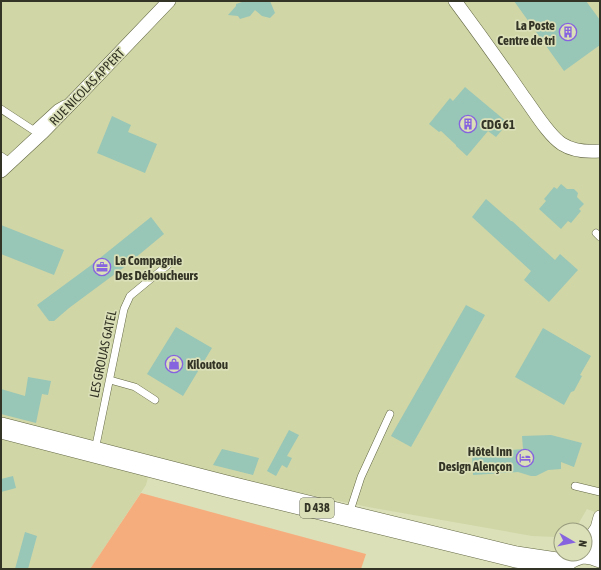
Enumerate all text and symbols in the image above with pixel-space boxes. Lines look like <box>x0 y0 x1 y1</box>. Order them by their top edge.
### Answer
place label: La Poste Centre de tri <box>497 18 555 48</box>
building icon: La Poste Centre de tri <box>558 22 578 42</box>
street label: RUE NICOLAS APPERT <box>46 45 128 129</box>
building icon: CDG 61 <box>458 114 478 134</box>
place label: CDG 61 <box>481 117 515 132</box>
place label: La Compagnie Des Déboucheurs <box>115 253 198 283</box>
office icon: La Compagnie Des Déboucheurs <box>92 257 112 277</box>
street label: LES GROUAS GATEL <box>86 309 120 399</box>
shop icon: Kiloutou <box>164 354 184 374</box>
place label: Kiloutou <box>187 357 228 372</box>
place label: Hôtel Inn Design Alençon <box>438 444 512 474</box>
hotel icon: Hôtel Inn Design Alençon <box>515 448 535 468</box>
road number: D 438 <box>300 498 334 518</box>
north arrow <box>553 522 593 562</box>
text: N <box>576 539 589 548</box>

